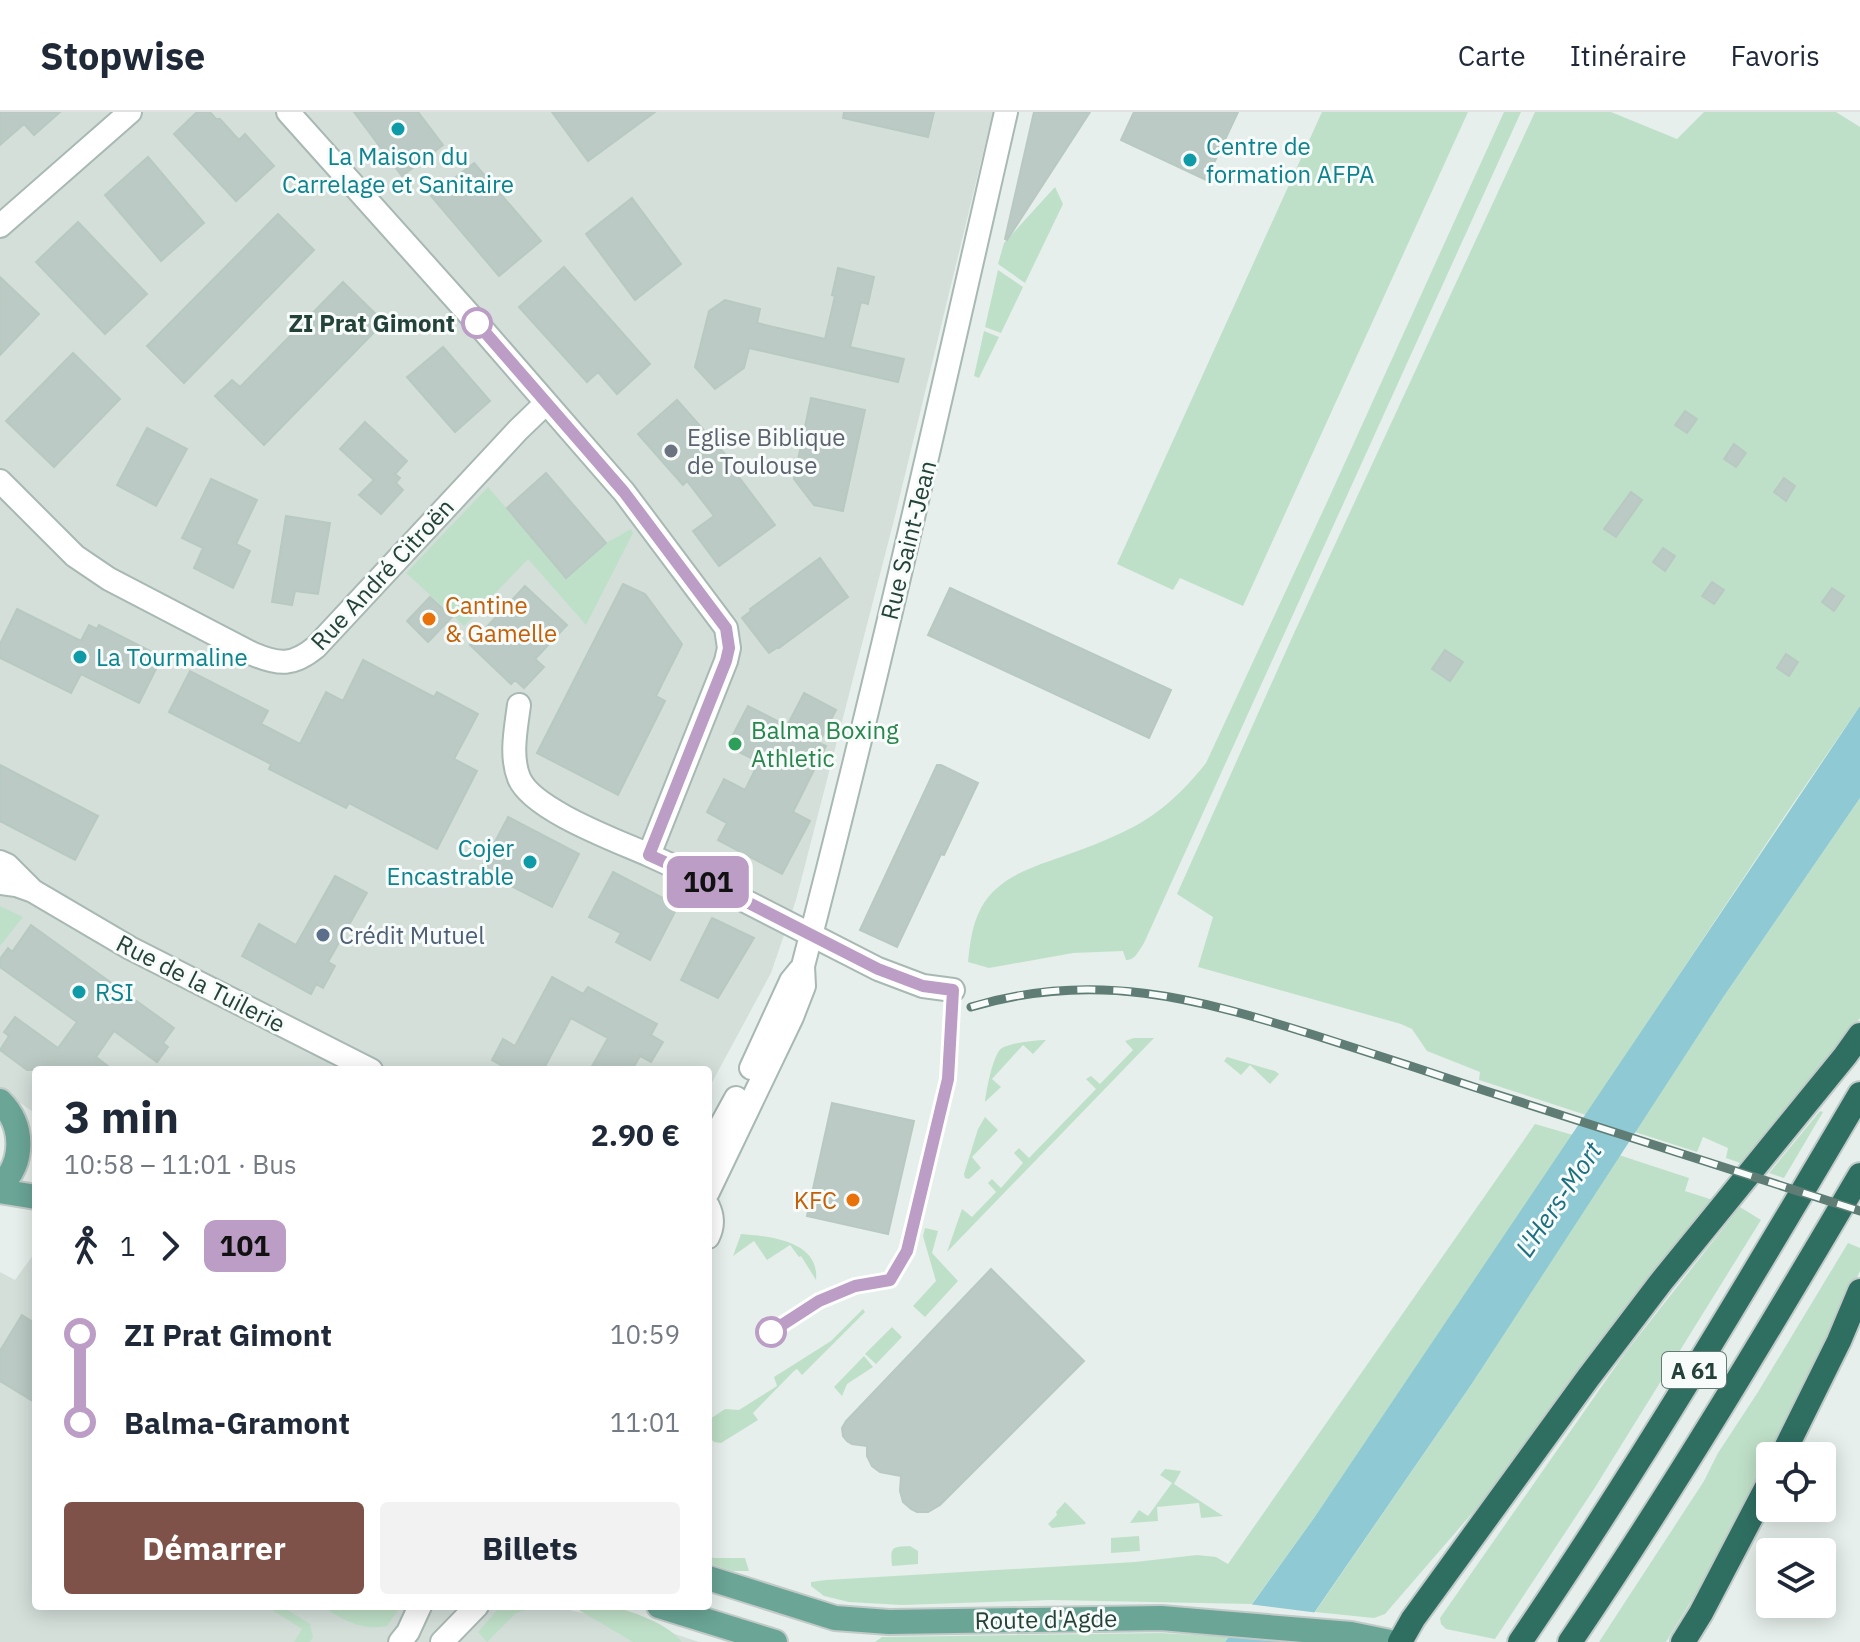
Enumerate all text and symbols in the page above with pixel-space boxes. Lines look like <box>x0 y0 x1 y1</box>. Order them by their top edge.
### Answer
text: Stopwise <box>40 31 205 80</box>
text: Carte <box>1458 37 1526 74</box>
text: Itinéraire <box>1570 37 1687 74</box>
text: Favoris <box>1731 37 1820 74</box>
marker: La Maison du Carrelage et Sanitaire <box>389 120 407 138</box>
place label: Centre de formation AFPA <box>1206 130 1375 190</box>
place label: La Maison du Carrelage et Sanitaire <box>282 140 514 200</box>
marker: Centre de formation AFPA <box>1181 151 1199 169</box>
place label: ZI Prat Gimont <box>289 307 455 339</box>
marker: ZI Prat Gimont <box>462 308 492 338</box>
place label: Eglise Biblique de Toulouse <box>687 421 845 481</box>
marker: Eglise Biblique de Toulouse <box>662 442 680 460</box>
street label: Rue Saint-Jean <box>873 457 943 623</box>
street label: Rue André Citroën <box>303 491 461 657</box>
place label: Cantine & Gamelle <box>445 589 557 649</box>
marker: Cantine & Gamelle <box>420 610 438 628</box>
place label: La Tourmaline <box>96 641 248 673</box>
marker: La Tourmaline <box>71 648 89 666</box>
place label: Balma Boxing Athletic <box>751 714 899 774</box>
marker: Balma Boxing Athletic <box>726 735 744 753</box>
place label: Cojer Encastrable <box>386 832 514 892</box>
marker: Cojer Encastrable <box>521 853 539 871</box>
line badge: 101 <box>662 856 754 908</box>
text: 101 <box>683 863 733 900</box>
place label: Crédit Mutuel <box>339 919 485 951</box>
marker: Crédit Mutuel <box>314 926 332 944</box>
street label: Rue de la Tuilerie <box>111 927 291 1039</box>
place label: RSI <box>95 976 134 1008</box>
marker: RSI <box>70 983 88 1001</box>
text: 3 min <box>64 1088 179 1145</box>
text: 2.90 € <box>591 1115 680 1154</box>
water label: L'Hers-Mort <box>1507 1134 1609 1263</box>
text: 10:58 – 11:01 · Bus <box>64 1147 297 1181</box>
place label: KFC <box>794 1184 837 1216</box>
marker: KFC <box>844 1191 862 1209</box>
icon: walk <box>64 1224 108 1268</box>
icon: forward <box>148 1224 192 1268</box>
text: 101 <box>220 1227 270 1264</box>
text: 1 <box>120 1229 136 1263</box>
text: ZI Prat Gimont <box>124 1315 332 1354</box>
text: 10:59 <box>610 1317 680 1351</box>
unlabelled marker <box>756 1317 786 1347</box>
road number: A 61 <box>1662 1352 1726 1388</box>
text: Balma-Gramont <box>124 1403 350 1442</box>
text: 11:01 <box>610 1405 680 1439</box>
map controls <box>1756 1442 1836 1618</box>
button: locate <box>1756 1442 1836 1522</box>
button: Démarrer <box>64 1502 364 1594</box>
button: Billets <box>380 1502 680 1594</box>
button: layers <box>1756 1538 1836 1618</box>
street label: Route d'Agde <box>974 1602 1118 1636</box>

